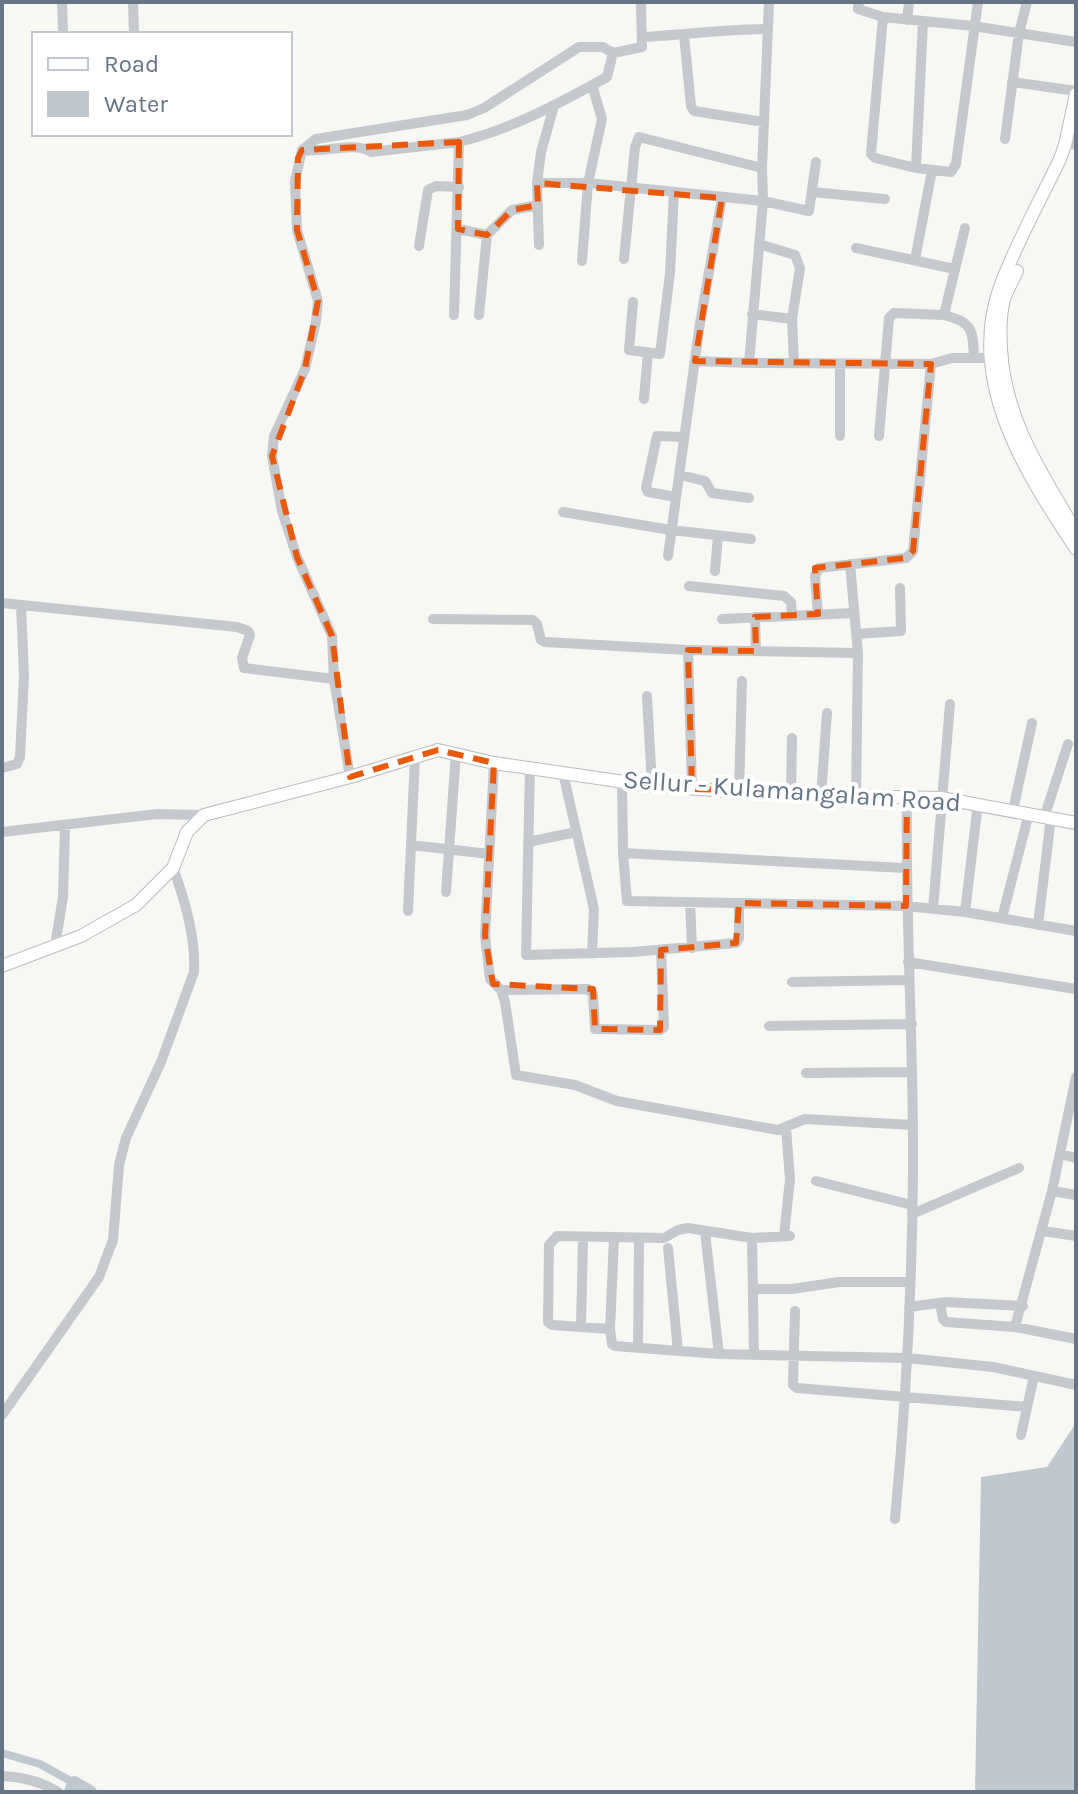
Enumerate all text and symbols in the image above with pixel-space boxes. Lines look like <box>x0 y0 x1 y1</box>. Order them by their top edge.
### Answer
legend <box>32 32 292 136</box>
text: Road <box>104 50 159 78</box>
text: Water <box>104 90 168 118</box>
street label: Sellur - Kulamangalam Road <box>622 764 962 818</box>

